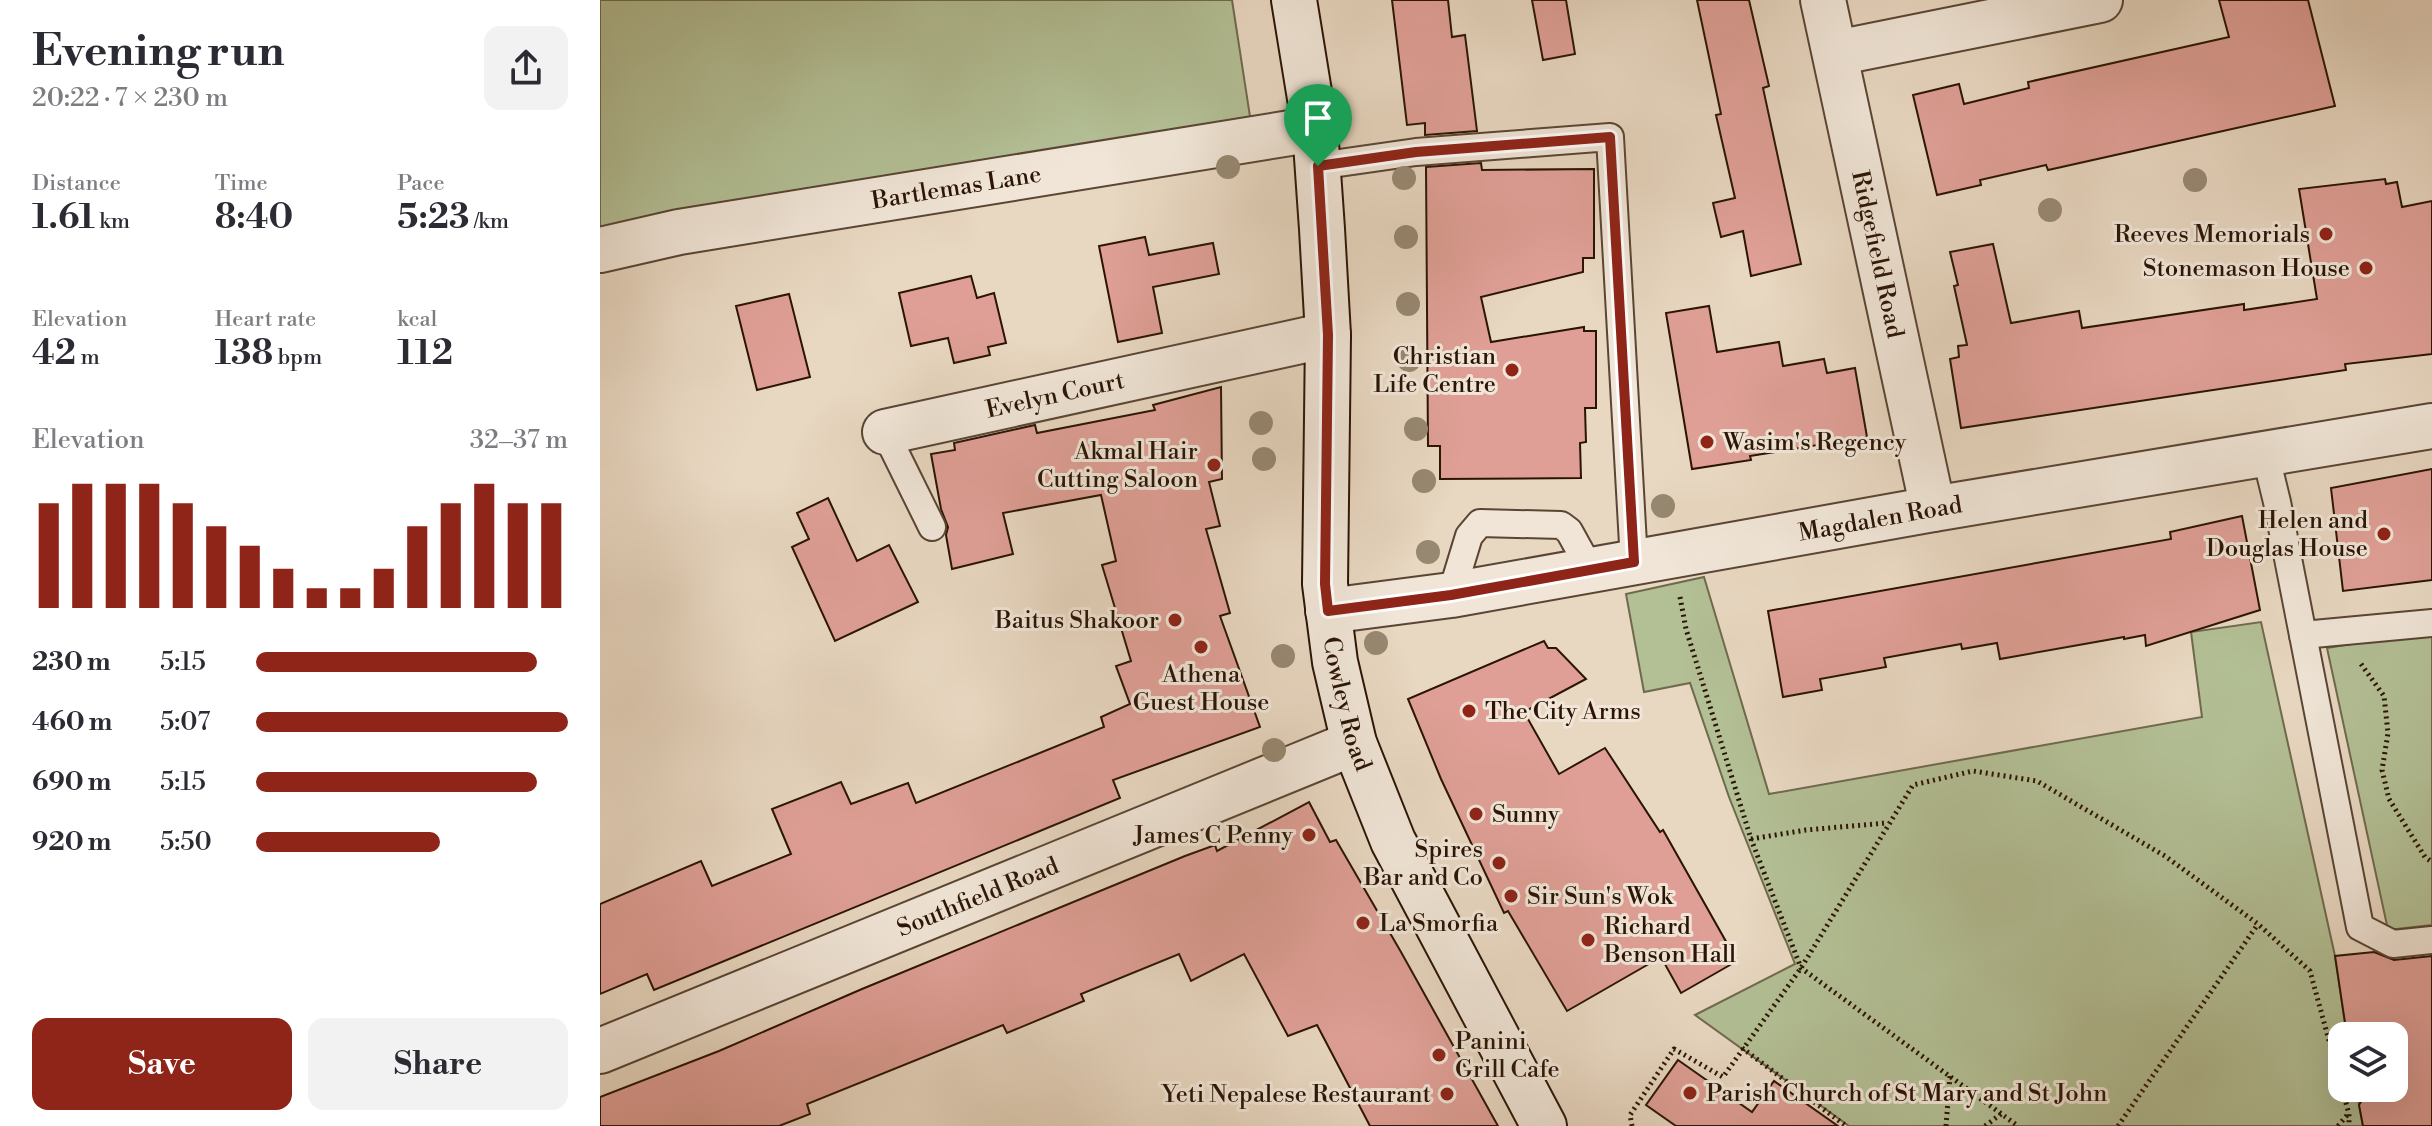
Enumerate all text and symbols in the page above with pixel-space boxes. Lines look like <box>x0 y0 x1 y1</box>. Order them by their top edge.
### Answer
text: Evening run <box>32 24 285 79</box>
button: share <box>484 26 568 110</box>
text: 20:22 · 7 × 230 m <box>32 82 228 114</box>
pin <box>1284 84 1352 166</box>
icon: arrive <box>1296 96 1340 140</box>
street label: Bartlemas Lane <box>869 160 1043 217</box>
street label: Ridgefield Road <box>1844 168 1910 341</box>
text: Distance <box>32 170 121 197</box>
text: Time <box>215 170 268 197</box>
text: Pace <box>397 170 445 197</box>
text: 1.61 <box>32 197 95 239</box>
text: 8:40 <box>215 197 293 239</box>
text: 5:23 <box>397 197 469 239</box>
text: km <box>95 208 130 235</box>
text: /km <box>469 208 509 235</box>
place label: Reeves Memorials <box>2114 220 2310 250</box>
marker: Reeves Memorials <box>2317 225 2335 243</box>
place label: Stonemason House <box>2143 254 2350 284</box>
marker: Stonemason House <box>2357 259 2375 277</box>
text: Elevation <box>32 306 127 333</box>
text: Heart rate <box>215 306 316 333</box>
text: kcal <box>397 306 437 333</box>
text: 42 <box>32 333 76 375</box>
text: 138 <box>215 333 273 375</box>
text: 112 <box>397 333 453 375</box>
place label: Christian Life Centre <box>1373 342 1496 400</box>
text: m <box>76 344 100 371</box>
text: bpm <box>273 344 322 371</box>
marker: Christian Life Centre <box>1503 361 1521 379</box>
street label: Evelyn Court <box>983 366 1128 425</box>
text: Elevation <box>32 424 145 456</box>
text: 32–37 m <box>470 424 568 456</box>
place label: Wasim's Regency <box>1722 428 1907 458</box>
marker: Wasim's Regency <box>1698 433 1716 451</box>
place label: Akmal Hair Cutting Saloon <box>1037 437 1198 495</box>
marker: Akmal Hair Cutting Saloon <box>1205 456 1223 474</box>
street label: Magdalen Road <box>1796 490 1965 549</box>
place label: Helen and Douglas House <box>2206 506 2368 564</box>
marker: Helen and Douglas House <box>2375 525 2393 543</box>
place label: Baitus Shakoor <box>994 606 1159 636</box>
marker: Baitus Shakoor <box>1166 611 1184 629</box>
street label: Cowley Road <box>1316 635 1378 776</box>
marker: Athena Guest House <box>1192 638 1210 656</box>
text: 230 m <box>32 646 111 678</box>
text: 5:15 <box>160 646 206 678</box>
place label: Athena Guest House <box>1133 660 1269 718</box>
place label: The City Arms <box>1485 697 1641 727</box>
marker: The City Arms <box>1460 702 1478 720</box>
text: 460 m <box>32 706 113 738</box>
text: 5:07 <box>160 706 210 738</box>
text: 690 m <box>32 766 111 798</box>
text: 5:15 <box>160 766 206 798</box>
place label: Sunny <box>1492 800 1560 830</box>
marker: Sunny <box>1467 805 1485 823</box>
place label: James C Penny <box>1133 821 1293 851</box>
text: 920 m <box>32 826 111 858</box>
text: 5:50 <box>160 826 212 858</box>
marker: James C Penny <box>1300 826 1318 844</box>
place label: Spires Bar and Co <box>1363 835 1483 893</box>
street label: Southfield Road <box>893 851 1064 944</box>
marker: Spires Bar and Co <box>1490 854 1508 872</box>
place label: Sir Sun's Wok <box>1527 882 1674 912</box>
marker: Sir Sun's Wok <box>1502 887 1520 905</box>
place label: La Smorfia <box>1379 909 1499 939</box>
place label: Richard Benson Hall <box>1603 912 1736 970</box>
marker: La Smorfia <box>1354 914 1372 932</box>
marker: Richard Benson Hall <box>1579 931 1597 949</box>
button: Save <box>32 1018 292 1110</box>
button: Share <box>308 1018 568 1110</box>
map controls <box>2328 1022 2408 1102</box>
button: layers <box>2328 1022 2408 1102</box>
place label: Panini Grill Cafe <box>1455 1027 1560 1085</box>
marker: Panini Grill Cafe <box>1430 1046 1448 1064</box>
place label: Parish Church of St Mary and St John <box>1706 1079 2107 1109</box>
place label: Yeti Nepalese Restaurant <box>1160 1080 1431 1110</box>
marker: Parish Church of St Mary and St John <box>1681 1084 1699 1102</box>
marker: Yeti Nepalese Restaurant <box>1438 1085 1456 1103</box>

